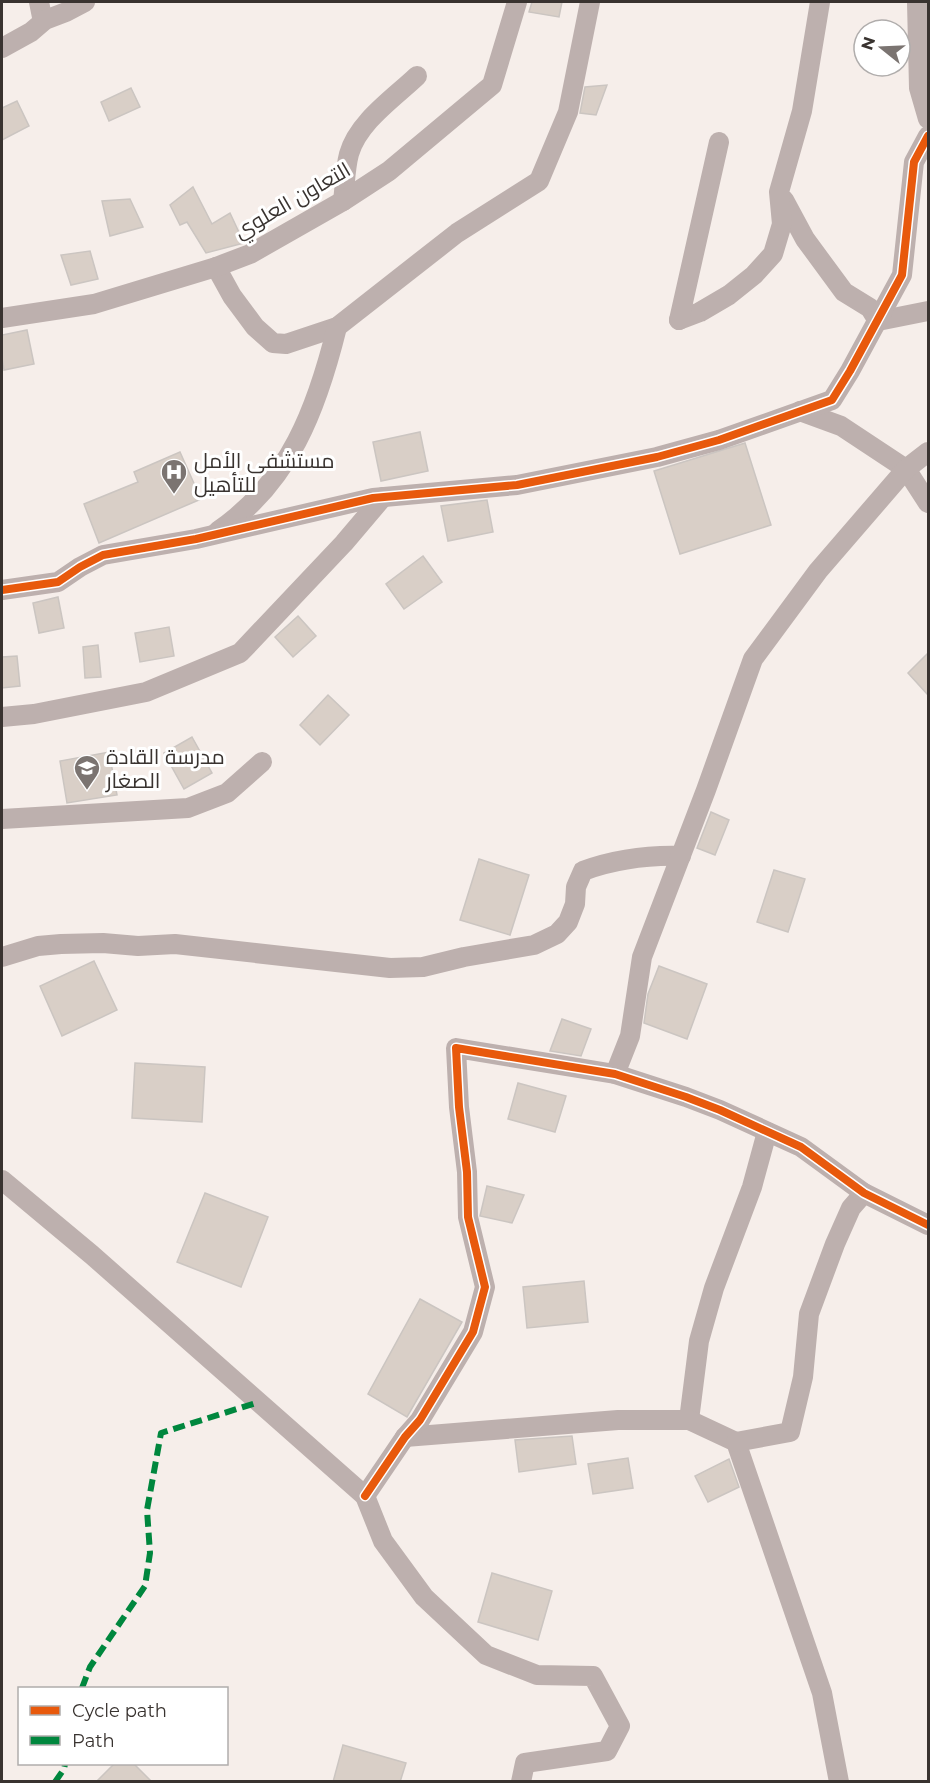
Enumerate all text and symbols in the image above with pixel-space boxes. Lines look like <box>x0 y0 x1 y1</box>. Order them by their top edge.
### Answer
north arrow <box>852 18 912 78</box>
text: N <box>857 34 879 53</box>
street label: التعاون العلوي <box>229 157 357 247</box>
place label: مستشفى الأمل للتأهيل <box>194 448 335 498</box>
hospital icon: مستشفى الأمل للتأهيل <box>159 457 189 495</box>
place label: مدرسة القادة الصغار <box>105 744 225 793</box>
school or university icon: مدرسة القادة الصغار <box>72 753 102 791</box>
legend <box>18 1687 228 1765</box>
text: Cycle path <box>72 1700 167 1722</box>
text: Path <box>72 1730 115 1752</box>

